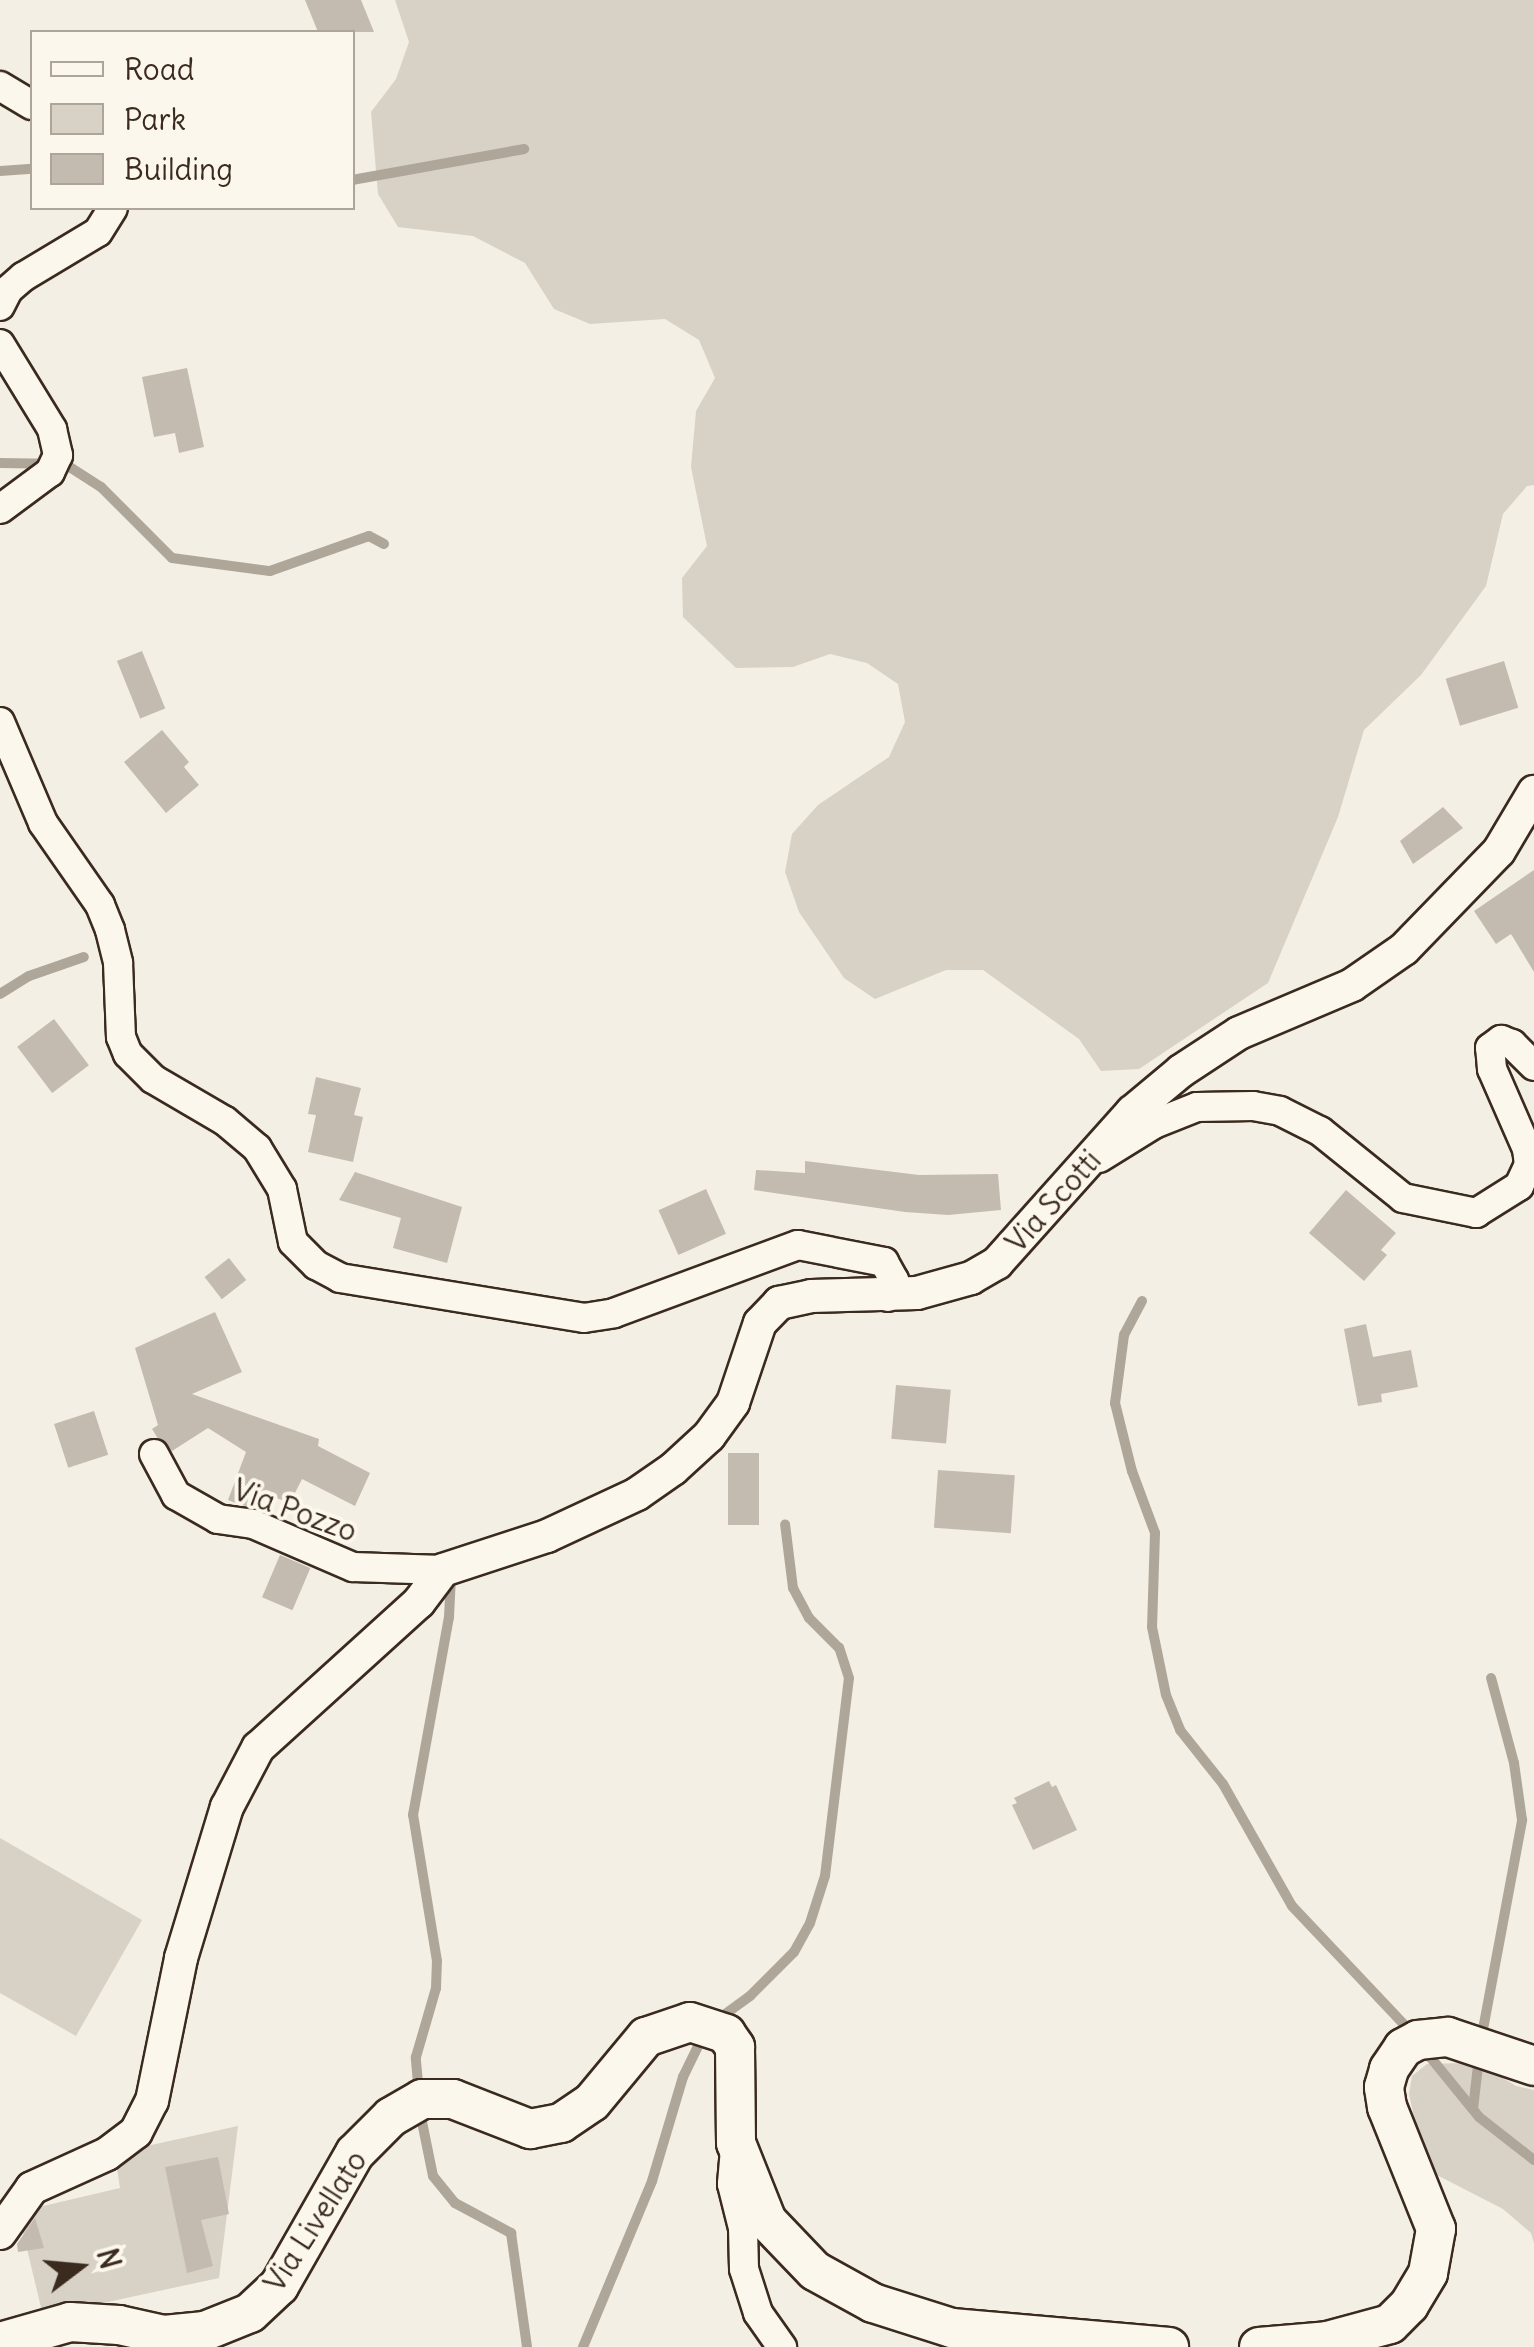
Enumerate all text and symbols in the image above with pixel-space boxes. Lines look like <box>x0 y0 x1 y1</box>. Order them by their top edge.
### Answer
legend <box>30 30 355 210</box>
text: Road <box>124 50 194 88</box>
text: Park <box>124 100 186 138</box>
text: Building <box>124 150 233 188</box>
street label: Via Scotti <box>998 1143 1108 1259</box>
street label: Via Pozzo <box>228 1471 362 1549</box>
street label: Via Livellato <box>256 2144 374 2298</box>
north arrow <box>30 2217 130 2317</box>
text: N <box>89 2244 129 2273</box>

